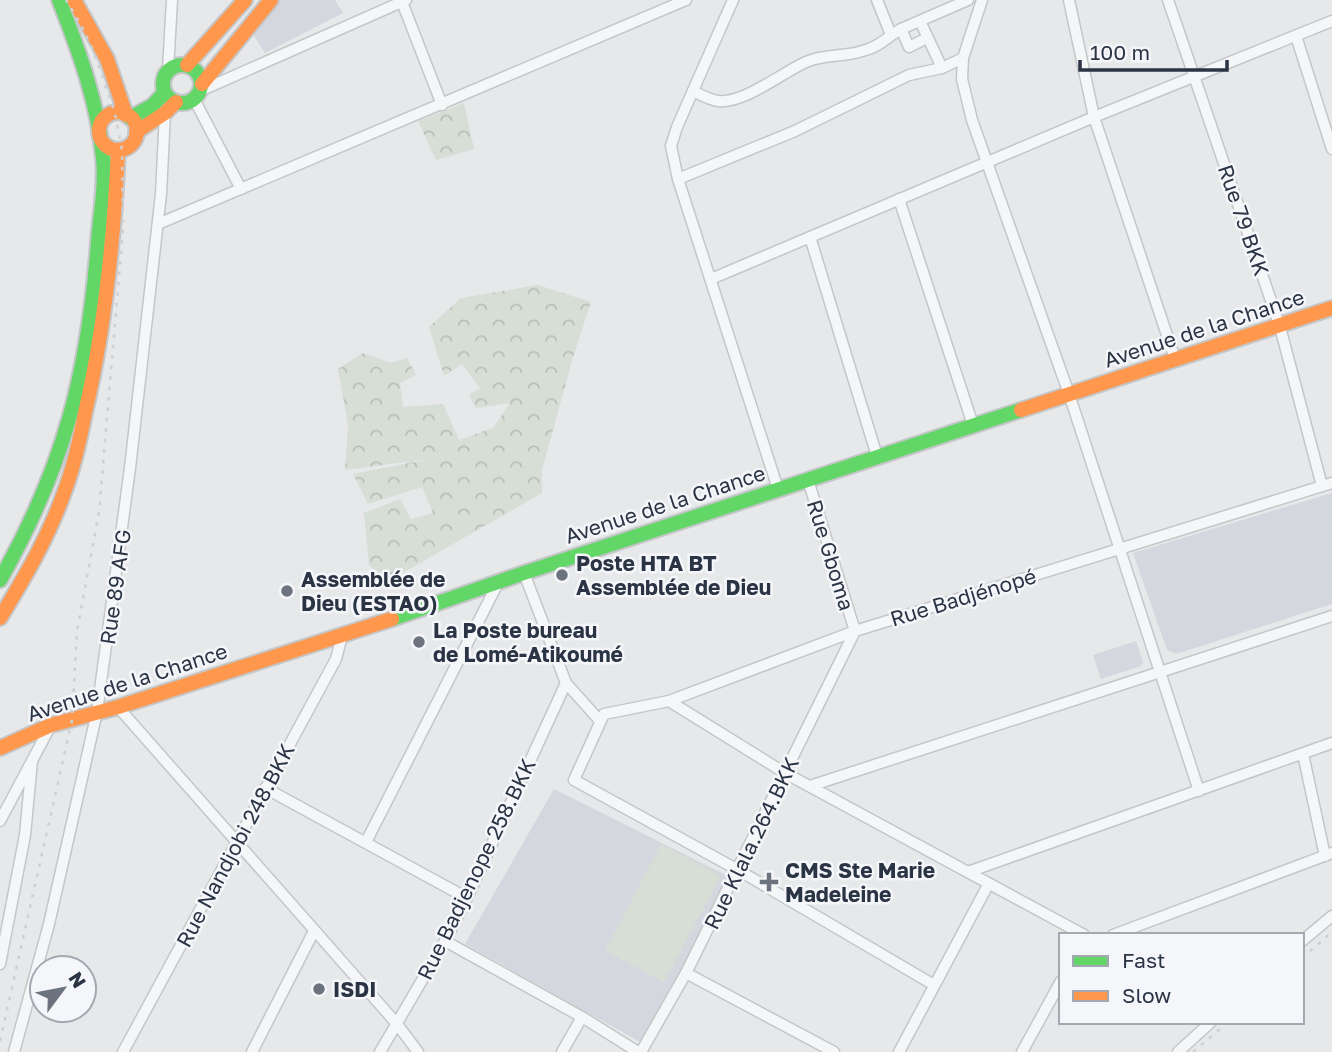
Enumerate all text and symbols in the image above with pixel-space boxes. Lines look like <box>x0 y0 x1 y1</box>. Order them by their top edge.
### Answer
scale bar <box>1080 28 1227 72</box>
text: 100 m <box>1090 39 1150 65</box>
street label: Rue 79 BKK <box>1213 161 1275 279</box>
street label: Avenue de la Chance <box>1101 283 1307 373</box>
street label: Avenue de la Chance <box>562 459 768 549</box>
street label: Rue Gboma <box>802 496 860 614</box>
street label: Rue 89 AFG <box>94 528 136 646</box>
place label: Poste HTA BT Assemblée de Dieu <box>576 550 771 600</box>
street label: Rue Badjénopé <box>887 562 1039 632</box>
place label: Assemblée de Dieu (ESTAO) <box>301 566 445 616</box>
marker: Poste HTA BT Assemblée de Dieu <box>554 567 570 583</box>
marker: Assemblée de Dieu (ESTAO) <box>279 583 295 599</box>
place label: La Poste bureau de Lomé-Atikoumé <box>433 617 623 667</box>
marker: La Poste bureau de Lomé-Atikoumé <box>411 634 427 650</box>
street label: Avenue de la Chance <box>24 637 230 727</box>
street label: Rue Nandjobi 248.BKK <box>170 739 300 951</box>
street label: Rue Klala.264.BKK <box>698 752 804 934</box>
street label: Rue Badjenope 258.BKK <box>411 754 541 984</box>
place label: CMS Ste Marie Madeleine <box>785 857 935 907</box>
marker: CMS Ste Marie Madeleine <box>759 872 779 892</box>
legend <box>1059 933 1304 1024</box>
text: Fast <box>1122 947 1165 973</box>
north arrow <box>28 954 98 1024</box>
text: N <box>64 968 91 992</box>
place label: ISDI <box>333 976 376 1002</box>
marker: ISDI <box>311 981 327 997</box>
text: Slow <box>1122 982 1171 1008</box>

